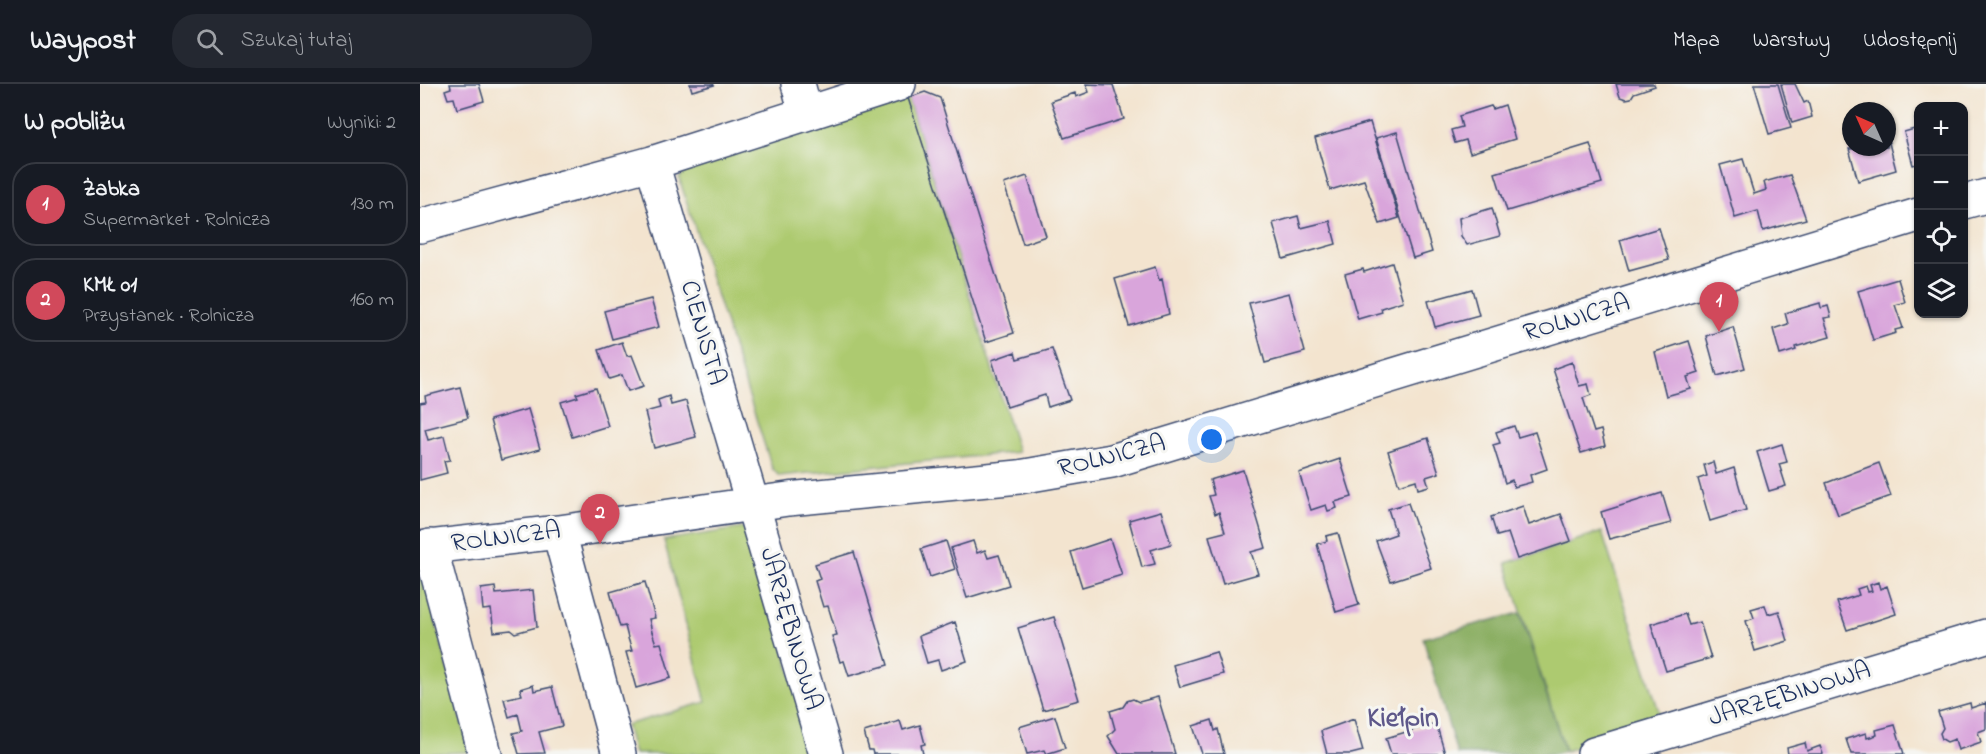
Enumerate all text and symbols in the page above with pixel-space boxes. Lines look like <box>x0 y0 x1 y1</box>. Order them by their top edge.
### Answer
search box <box>172 14 592 68</box>
text: Waypost <box>30 21 136 62</box>
icon: search <box>193 25 226 58</box>
text: Szukaj tutaj <box>241 25 352 57</box>
text: Mapa <box>1673 26 1720 56</box>
text: Warstwy <box>1753 26 1830 56</box>
text: Udostępnij <box>1863 26 1956 56</box>
north arrow <box>1842 102 1896 156</box>
map controls <box>1914 102 1968 318</box>
button: + <box>1914 102 1968 156</box>
text: W pobliżu <box>24 104 125 142</box>
text: Wyniki: 2 <box>327 109 396 138</box>
button: − <box>1914 156 1968 210</box>
text: Żabka <box>83 174 140 206</box>
text: 1 <box>42 190 49 219</box>
text: 130 m <box>350 190 394 219</box>
text: Supermarket · Rolnicza <box>83 206 270 235</box>
button: locate <box>1914 210 1968 264</box>
button: layers <box>1914 264 1968 318</box>
text: KMŁ 01 <box>83 270 137 302</box>
street label: CIENISTA <box>669 276 735 390</box>
pin: 1 <box>1700 282 1738 332</box>
street label: ROLNICZA <box>1519 285 1635 353</box>
text: 2 <box>41 286 50 315</box>
text: 160 m <box>350 286 394 315</box>
text: Przystanek · Rolnicza <box>83 302 254 331</box>
street label: ROLNICZA <box>1054 425 1170 489</box>
your location <box>1197 425 1226 454</box>
pin: 2 <box>580 494 620 544</box>
street label: ROLNICZA <box>449 512 563 564</box>
street label: JARZĘBINOWA <box>749 543 831 715</box>
street label: JARZĘBINOWA <box>1704 652 1876 738</box>
district label: Kiełpin <box>1367 699 1439 740</box>

